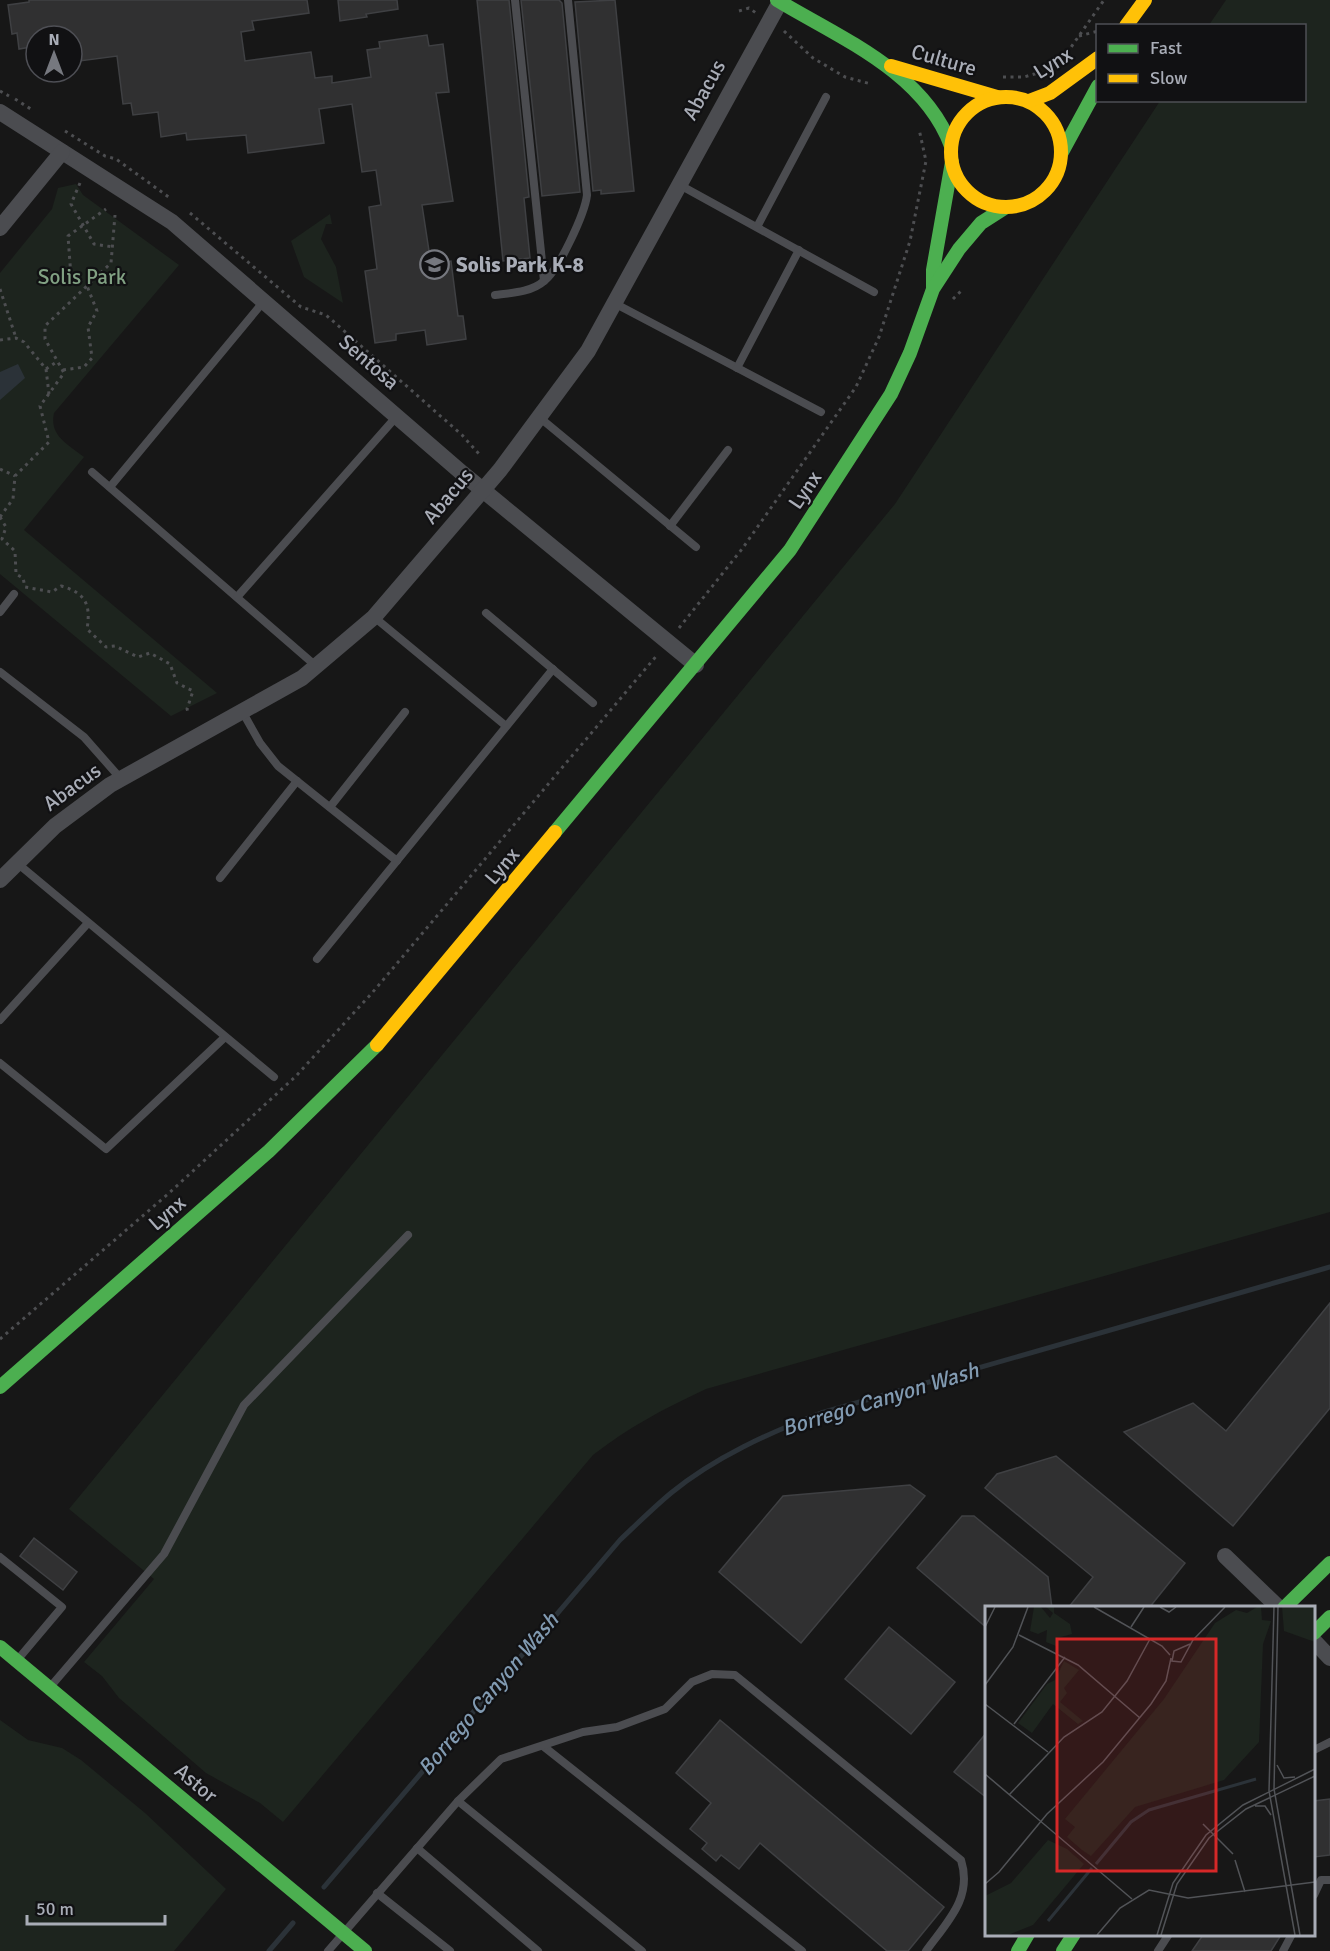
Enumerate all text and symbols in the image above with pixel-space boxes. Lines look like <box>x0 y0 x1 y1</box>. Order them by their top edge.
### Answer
north arrow <box>24 24 84 84</box>
legend <box>1096 24 1306 102</box>
text: N <box>48 30 60 50</box>
text: Fast <box>1150 37 1182 59</box>
street label: Culture <box>908 38 980 82</box>
street label: Lynx <box>1029 41 1078 85</box>
street label: Abacus <box>677 55 731 125</box>
text: Slow <box>1150 67 1187 89</box>
school or university icon: Solis Park K-8 <box>419 249 451 281</box>
place label: Solis Park K-8 <box>456 252 584 278</box>
park label: Solis Park <box>38 264 127 290</box>
street label: Sentosa <box>333 329 405 395</box>
street label: Abacus <box>417 463 479 529</box>
street label: Lynx <box>783 466 827 514</box>
street label: Abacus <box>38 757 106 817</box>
street label: Lynx <box>479 842 525 890</box>
street label: Lynx <box>143 1190 191 1236</box>
water label: Borrego Canyon Wash <box>778 1356 983 1442</box>
water label: Borrego Canyon Wash <box>412 1606 565 1781</box>
inset map <box>985 1606 1315 1936</box>
street label: Astor <box>169 1758 223 1809</box>
scale bar <box>27 1888 165 1926</box>
text: 50 m <box>36 1898 74 1920</box>

